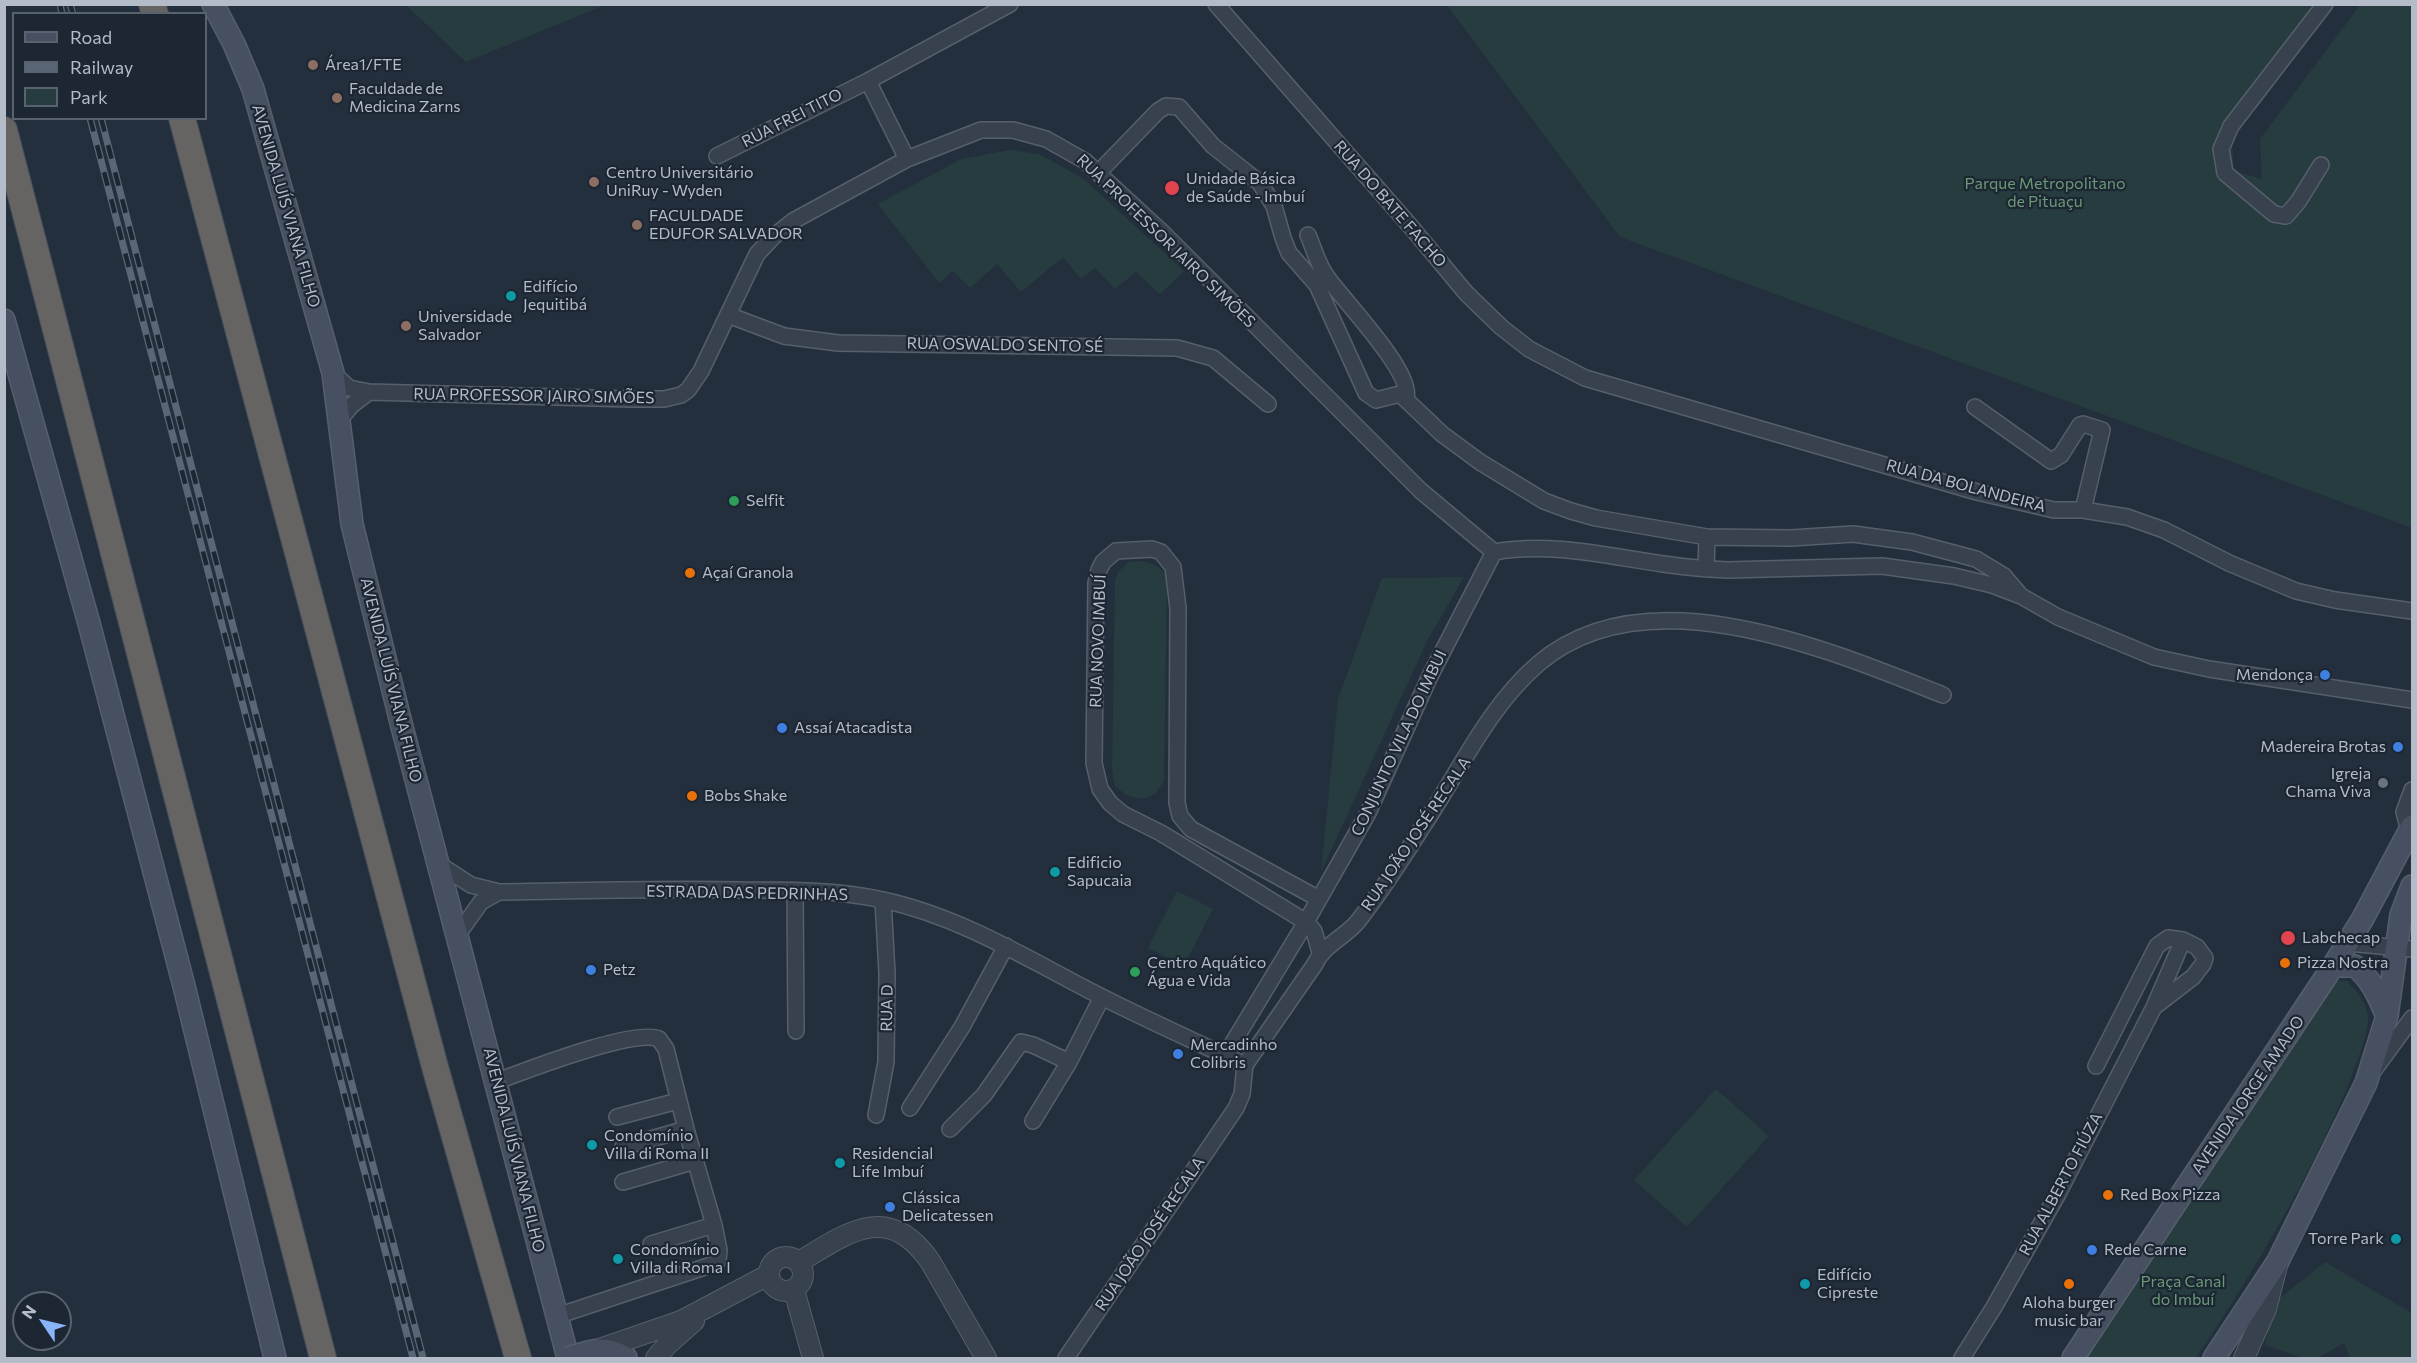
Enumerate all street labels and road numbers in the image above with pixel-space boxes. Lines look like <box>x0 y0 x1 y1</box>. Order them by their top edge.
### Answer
street label: RUA FREI TITO <box>739 84 845 152</box>
street label: AVENIDA LUÍS VIANA FILHO <box>248 102 324 310</box>
street label: RUA DO BATE FACHO <box>1330 137 1450 271</box>
street label: RUA PROFESSOR JAIRO SIMÕES <box>1073 150 1259 332</box>
street label: RUA OSWALDO SENTO SÉ <box>906 334 1104 356</box>
street label: RUA PROFESSOR JAIRO SIMÕES <box>413 384 655 408</box>
street label: RUA DA BOLANDEIRA <box>1884 455 2048 517</box>
street label: RUA NOVO IMBUÍ <box>1086 574 1110 708</box>
street label: AVENIDA LUÍS VIANA FILHO <box>356 576 426 784</box>
street label: CONJUNTO VILA DO IMBUI <box>1347 647 1451 839</box>
street label: RUA JOÃO JOSÉ RECALA <box>1357 753 1475 915</box>
street label: ESTRADA DAS PEDRINHAS <box>646 882 848 904</box>
street label: RUA D <box>877 984 897 1032</box>
street label: AVENIDA JORGE AMADO <box>2188 1012 2308 1178</box>
street label: AVENIDA LUÍS VIANA FILHO <box>479 1046 549 1254</box>
street label: RUA ALBERTO FIÚZA <box>2015 1109 2107 1259</box>
street label: RUA JOÃO JOSÉ RECALA <box>1091 1153 1209 1315</box>

